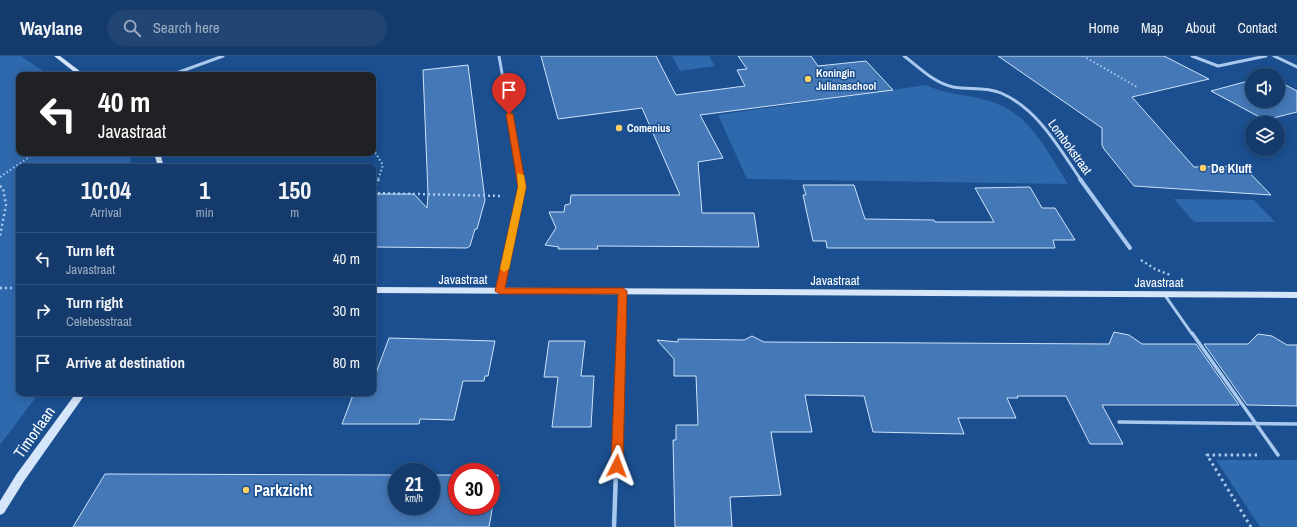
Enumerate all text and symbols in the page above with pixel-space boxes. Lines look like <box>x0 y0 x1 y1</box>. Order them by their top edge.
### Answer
search box <box>107 10 387 46</box>
text: Waylane <box>20 15 83 41</box>
icon: search <box>121 17 143 39</box>
text: Search here <box>153 17 220 38</box>
text: Home <box>1088 19 1119 37</box>
text: Map <box>1141 19 1163 37</box>
text: About <box>1185 19 1215 37</box>
text: Contact <box>1237 19 1277 37</box>
place label: Koningin Julianaschool <box>816 66 876 93</box>
map controls <box>1245 68 1285 156</box>
button: sound <box>1245 68 1285 108</box>
pin <box>492 73 526 114</box>
marker: Koningin Julianaschool <box>803 74 813 84</box>
icon: arrive <box>498 79 520 101</box>
text: 40 m <box>98 83 150 121</box>
icon: left <box>32 88 84 140</box>
street label: Lombokstraat <box>1044 116 1096 178</box>
button: layers <box>1245 116 1285 156</box>
text: Javastraat <box>98 119 166 144</box>
place label: Comenius <box>627 121 671 135</box>
marker: Comenius <box>614 123 624 133</box>
place label: De Kluft <box>1211 160 1252 177</box>
marker: De Kluft <box>1198 163 1208 173</box>
text: 10:04 <box>81 174 131 206</box>
text: 1 <box>199 174 210 206</box>
text: 150 <box>278 174 311 206</box>
text: Arrival <box>91 204 121 221</box>
text: min <box>196 204 214 221</box>
text: m <box>290 204 299 221</box>
text: Turn left <box>66 240 114 261</box>
icon: left <box>32 248 54 270</box>
text: 40 m <box>333 248 360 269</box>
text: Javastraat <box>66 261 115 278</box>
street label: Javastraat <box>438 271 488 288</box>
street label: Javastraat <box>810 272 860 289</box>
street label: Javastraat <box>1134 274 1184 291</box>
text: Turn right <box>66 292 123 313</box>
icon: right <box>32 300 54 322</box>
text: 30 m <box>333 300 360 321</box>
text: Celebesstraat <box>66 313 132 330</box>
icon: arrive <box>32 352 54 374</box>
text: Arrive at destination <box>66 352 185 373</box>
text: 80 m <box>333 352 360 373</box>
street label: Timorlaan <box>8 402 60 462</box>
position arrow <box>596 445 638 487</box>
speed limit sign: 30 <box>448 463 500 515</box>
text: 21 <box>405 470 423 497</box>
place label: Parkzicht <box>254 479 313 501</box>
marker: Parkzicht <box>241 485 251 495</box>
text: km/h <box>405 492 423 505</box>

